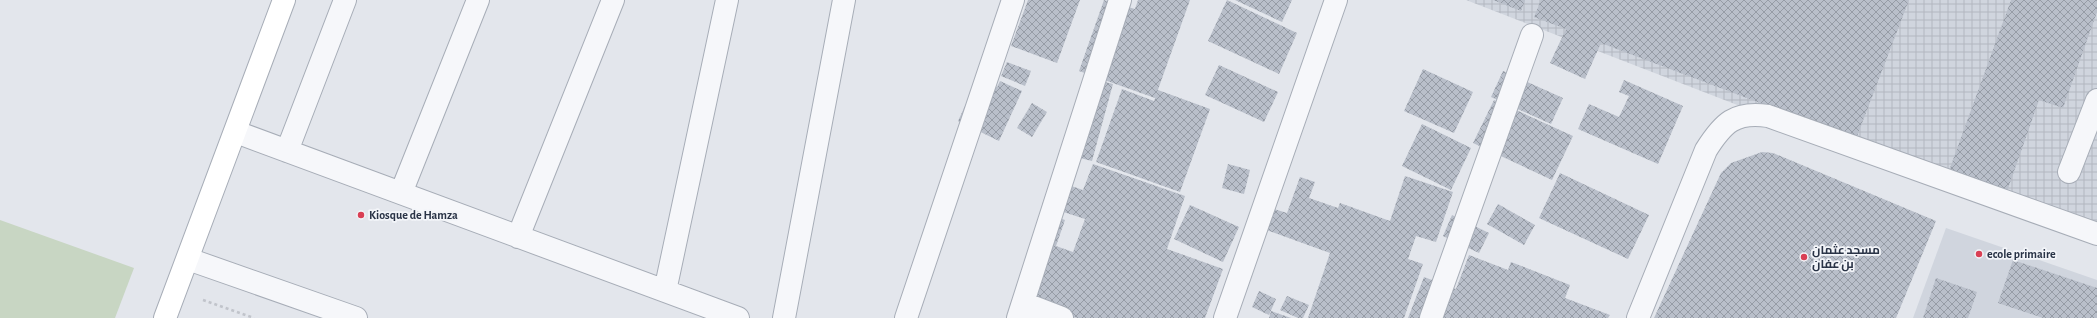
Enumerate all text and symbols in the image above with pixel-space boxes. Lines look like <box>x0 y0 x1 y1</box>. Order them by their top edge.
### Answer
place label: Kiosque de Hamza <box>369 209 458 221</box>
marker: Kiosque de Hamza <box>356 210 366 220</box>
place label: مسجد عثمان بن عفان <box>1812 244 1880 272</box>
place label: ecole primaire <box>1987 248 2056 260</box>
marker: ecole primaire <box>1974 249 1984 259</box>
marker: مسجد عثمان بن عفان <box>1799 252 1809 262</box>

